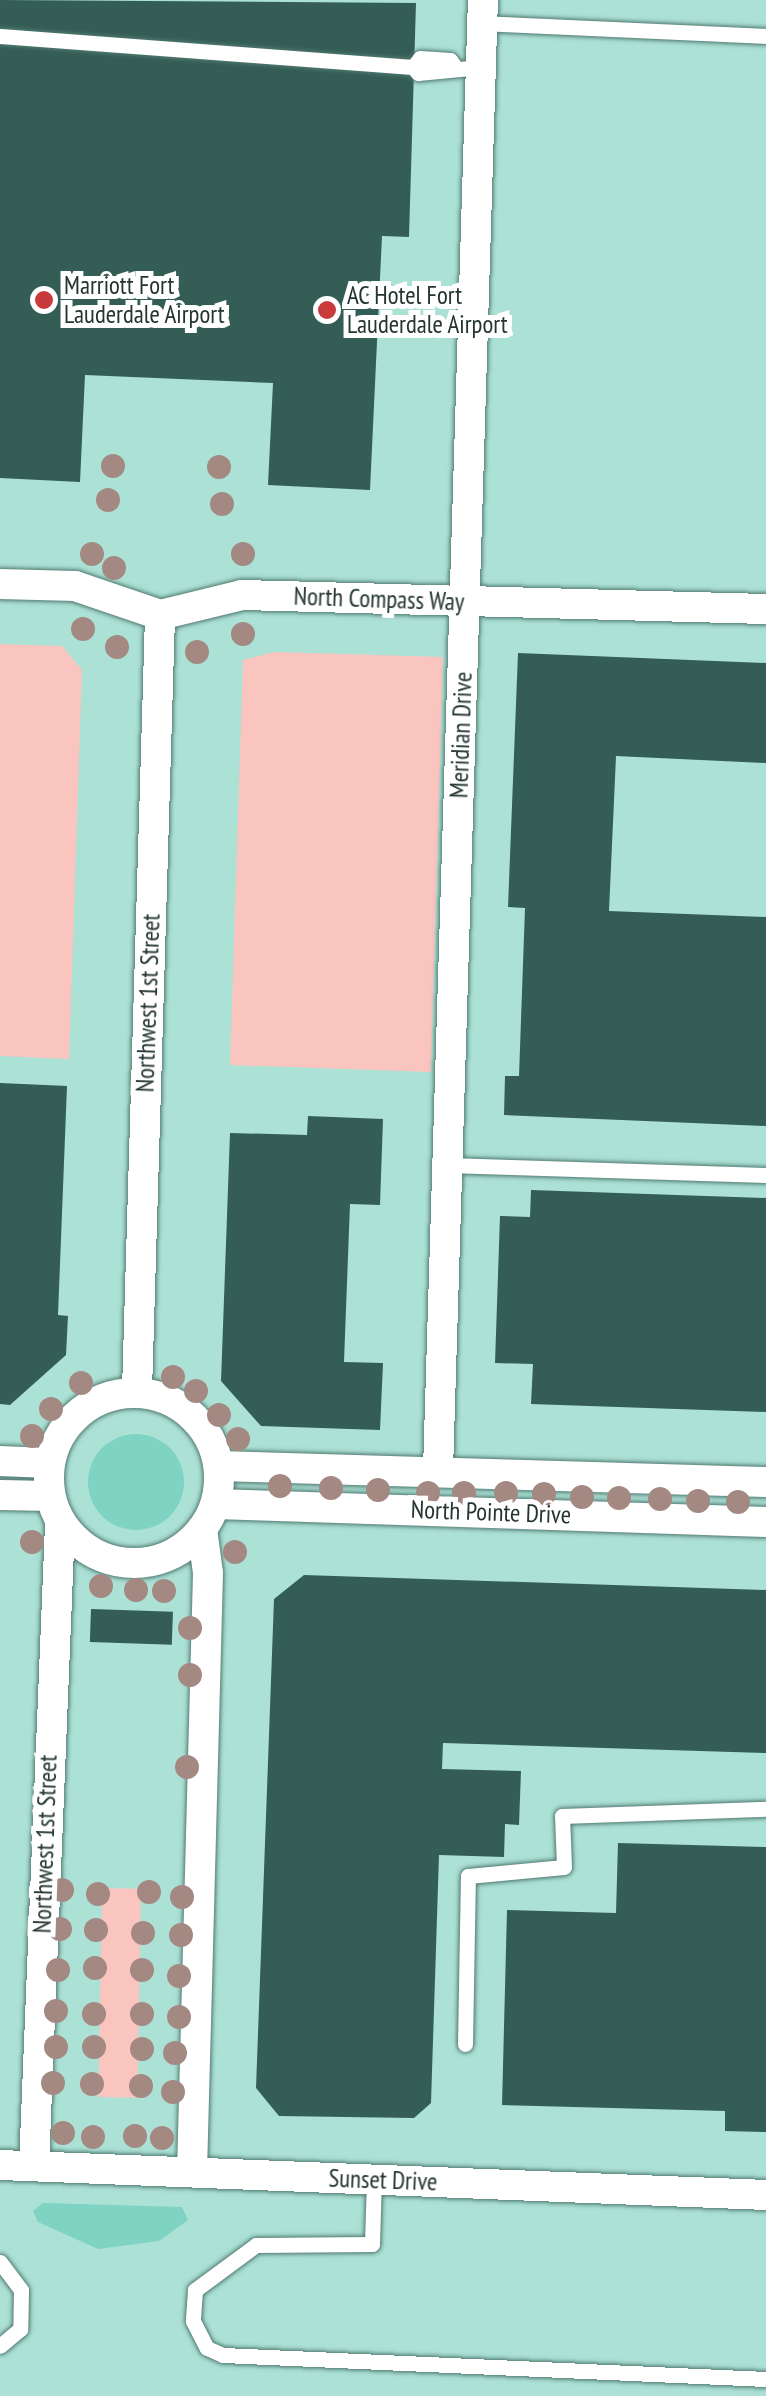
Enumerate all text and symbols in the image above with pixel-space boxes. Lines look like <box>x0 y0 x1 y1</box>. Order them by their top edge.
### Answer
place label: Marriott Fort Lauderdale Airport <box>64 271 225 330</box>
place label: AC Hotel Fort Lauderdale Airport <box>347 281 508 340</box>
marker: Marriott Fort Lauderdale Airport <box>33 289 55 311</box>
marker: AC Hotel Fort Lauderdale Airport <box>316 299 338 321</box>
street label: North Compass Way <box>293 581 465 617</box>
street label: Meridian Drive <box>444 671 478 799</box>
street label: Northwest 1st Street <box>130 913 166 1093</box>
street label: North Pointe Drive <box>410 1494 572 1530</box>
street label: Northwest 1st Street <box>27 1754 63 1934</box>
street label: Sunset Drive <box>328 2163 438 2197</box>

